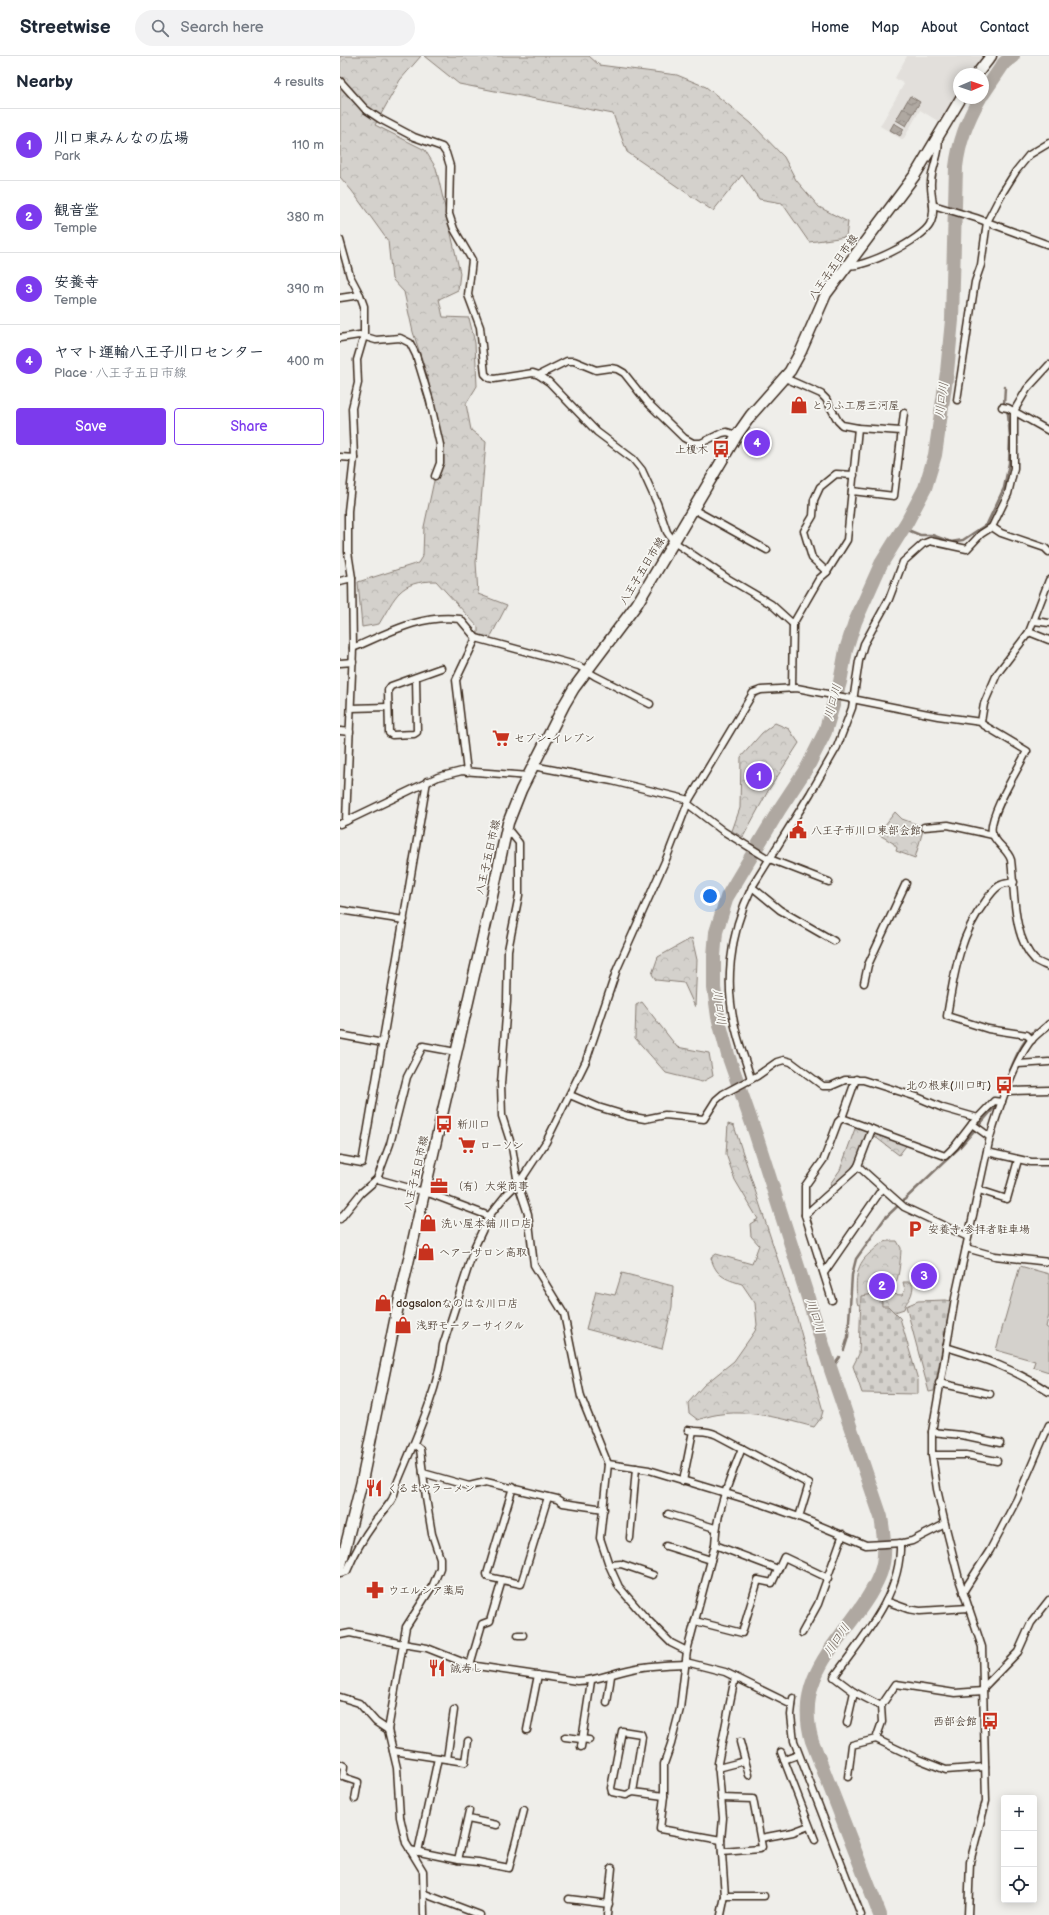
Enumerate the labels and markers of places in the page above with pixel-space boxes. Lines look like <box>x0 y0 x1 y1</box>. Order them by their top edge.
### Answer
shop icon: とうふ工房三河屋 <box>789 395 809 415</box>
place label: とうふ工房三河屋 <box>812 399 900 412</box>
pin: 4 <box>744 428 770 458</box>
bus stop icon: 上榎木 <box>711 439 731 459</box>
place label: 上榎木 <box>675 443 708 456</box>
supermarket icon: セブン-イレブン <box>491 728 511 748</box>
place label: セブン-イレブン <box>514 732 595 745</box>
pin: 1 <box>746 761 772 791</box>
public building icon: 八王子市川口東部会館 <box>788 820 808 840</box>
place label: 八王子市川口東部会館 <box>811 824 921 837</box>
bus stop icon: 北の根東(川口町) <box>994 1075 1014 1095</box>
place label: 北の根東(川口町) <box>906 1079 991 1092</box>
bus stop icon: 新川口 <box>434 1114 454 1134</box>
place label: 新川口 <box>457 1118 490 1131</box>
supermarket icon: ローソン <box>457 1135 477 1155</box>
place label: ローソン <box>480 1139 524 1152</box>
office icon: （有）大栄商事 <box>429 1176 449 1196</box>
place label: （有）大栄商事 <box>452 1180 529 1193</box>
shop icon: 洗い屋本舗 川口店 <box>418 1213 438 1233</box>
place label: 洗い屋本舗 川口店 <box>441 1217 532 1230</box>
parking icon: 安養寺 参拝者駐車場 <box>905 1219 925 1239</box>
place label: 安養寺 参拝者駐車場 <box>928 1223 1030 1236</box>
shop icon: ヘアーサロン高取 <box>416 1242 436 1262</box>
place label: ヘアーサロン高取 <box>439 1246 527 1259</box>
pin: 3 <box>911 1261 937 1291</box>
pin: 2 <box>869 1271 895 1301</box>
shop icon: dogsalonなのはな川口店 <box>373 1293 393 1313</box>
place label: dogsalonなのはな川口店 <box>396 1297 518 1310</box>
shop icon: 浅野モーターサイクル <box>393 1315 413 1335</box>
place label: 浅野モーターサイクル <box>416 1319 524 1332</box>
restaurant icon: くるまやラーメン <box>364 1478 384 1498</box>
place label: くるまやラーメン <box>387 1482 475 1495</box>
pharmacy icon: ウエルシア薬局 <box>365 1580 385 1600</box>
place label: ウエルシア薬局 <box>388 1584 465 1597</box>
restaurant icon: 誠寿し <box>427 1658 447 1678</box>
place label: 誠寿し <box>450 1662 483 1675</box>
bus stop icon: 西部会館 <box>980 1711 1000 1731</box>
place label: 西部会館 <box>933 1715 977 1728</box>

